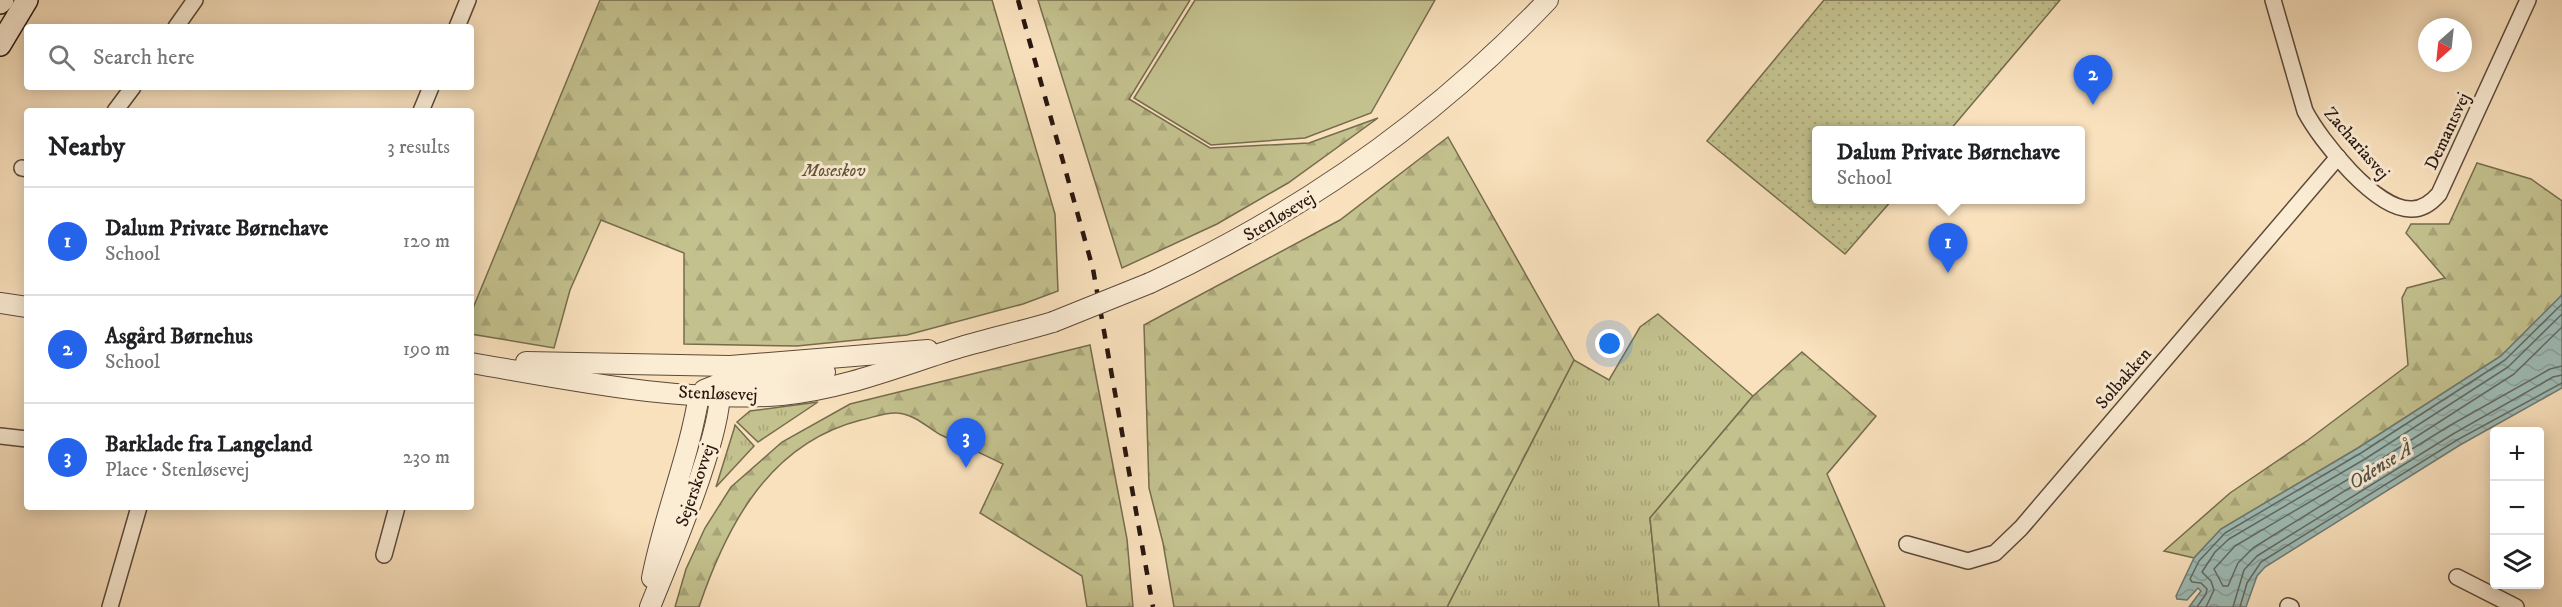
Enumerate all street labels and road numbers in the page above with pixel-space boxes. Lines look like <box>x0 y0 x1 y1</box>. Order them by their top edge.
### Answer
street label: Demantsvej <box>2420 89 2475 174</box>
street label: Zachariasvej <box>2319 103 2394 184</box>
street label: Stenløsevej <box>1240 187 1319 247</box>
street label: Solbakken <box>2091 343 2157 414</box>
street label: Stenløsevej <box>678 382 758 406</box>
street label: Sejerskovvej <box>671 441 720 530</box>

